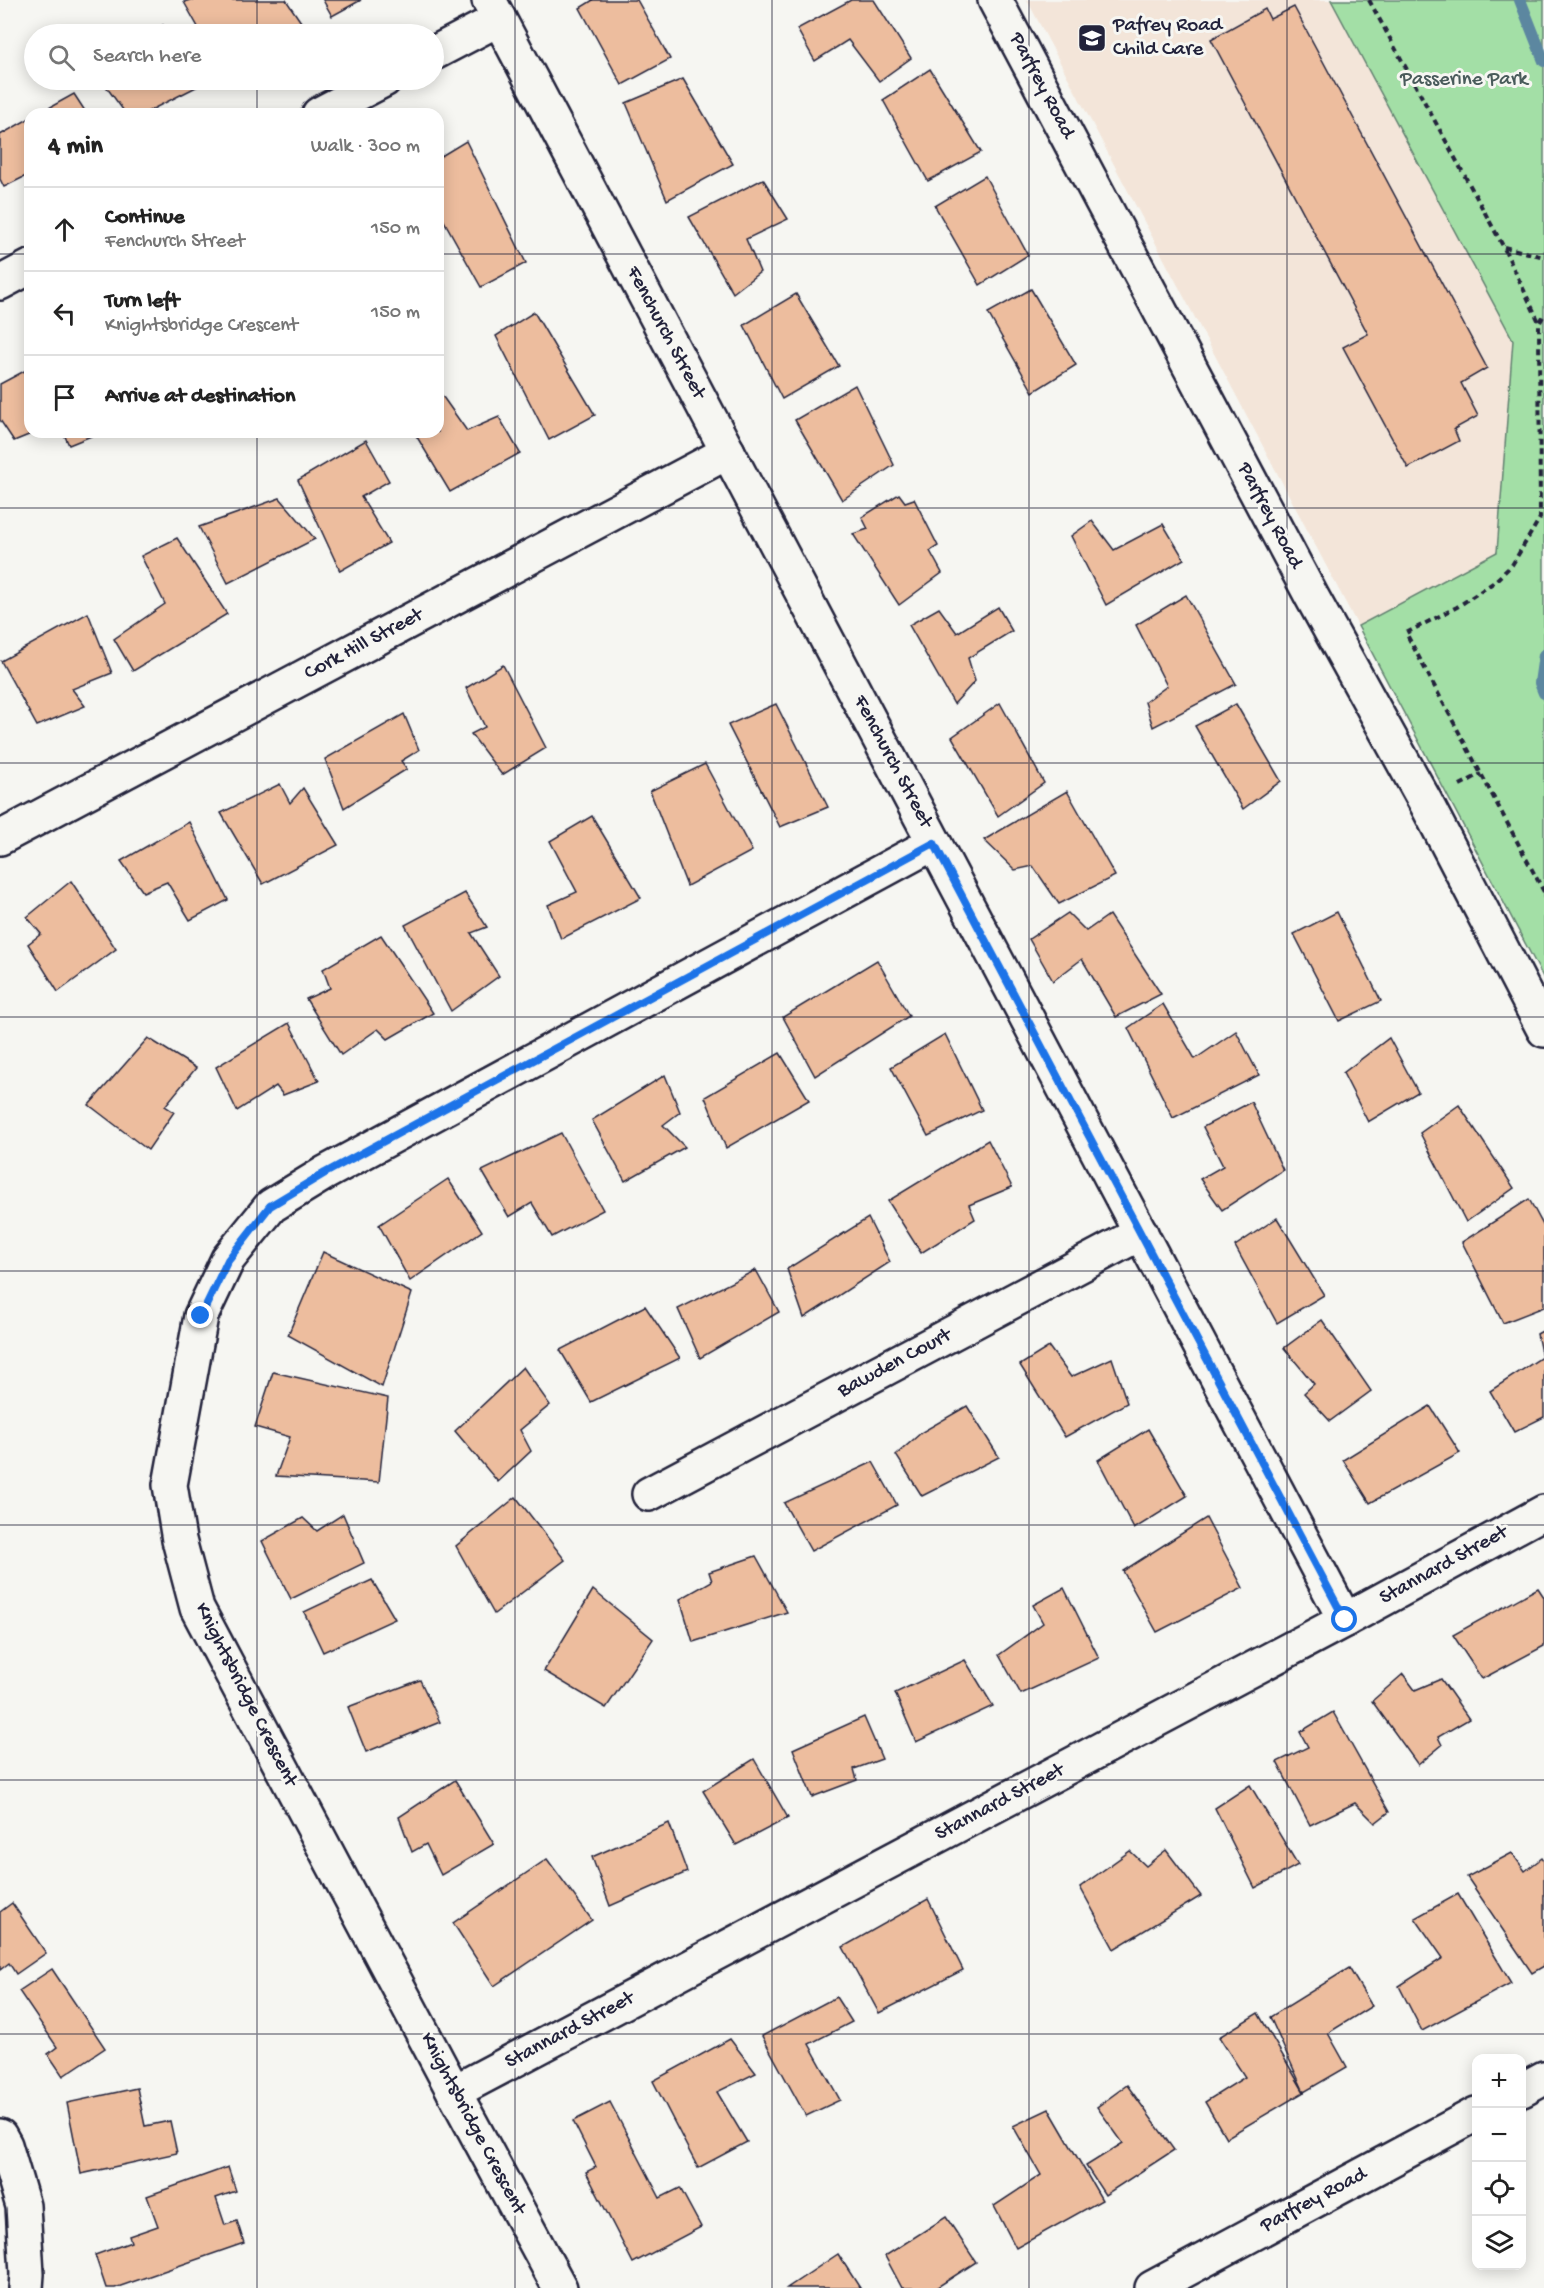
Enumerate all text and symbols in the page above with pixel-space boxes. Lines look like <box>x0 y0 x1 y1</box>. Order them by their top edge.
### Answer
place label: Pafrey Road Child Care <box>1112 14 1224 63</box>
school or university icon: Pafrey Road Child Care <box>1076 22 1108 54</box>
search box <box>24 24 444 90</box>
street label: Parfrey Road <box>1002 28 1080 145</box>
icon: search <box>45 41 78 74</box>
text: Search here <box>93 44 201 70</box>
park label: Passerine Park <box>1399 68 1530 93</box>
text: 4 min <box>48 132 103 163</box>
text: Walk · 300 m <box>311 136 420 159</box>
text: Continue <box>105 205 185 231</box>
icon: ahead <box>48 213 81 246</box>
text: 150 m <box>371 218 420 241</box>
text: Fenchurch Street <box>105 231 245 254</box>
street label: Fenchurch Street <box>619 261 712 406</box>
text: Turn left <box>105 289 179 315</box>
icon: left <box>48 297 81 330</box>
text: 150 m <box>371 302 420 325</box>
text: Knightsbridge Crescent <box>105 315 298 338</box>
icon: arrive <box>48 381 81 414</box>
text: Arrive at destination <box>105 384 295 410</box>
street label: Parfrey Road <box>1230 458 1308 575</box>
street label: Cork Hill Street <box>300 602 430 687</box>
street label: Fenchurch Street <box>846 690 939 835</box>
route end <box>187 1302 213 1328</box>
street label: Bawden Court <box>833 1323 958 1405</box>
street label: Stannard Street <box>1376 1519 1514 1611</box>
street label: Knightsbridge Crescent <box>188 1599 303 1793</box>
route start <box>1331 1606 1357 1632</box>
street label: Stannard Street <box>931 1757 1071 1847</box>
street label: Stannard Street <box>501 1985 641 2075</box>
street label: Knightsbridge Crescent <box>413 2029 532 2221</box>
map controls <box>1472 2054 1526 2270</box>
button: + <box>1472 2054 1526 2108</box>
button: − <box>1472 2108 1526 2162</box>
street label: Parfrey Road <box>1256 2162 1373 2240</box>
button: locate <box>1472 2162 1526 2216</box>
button: layers <box>1472 2216 1526 2270</box>

